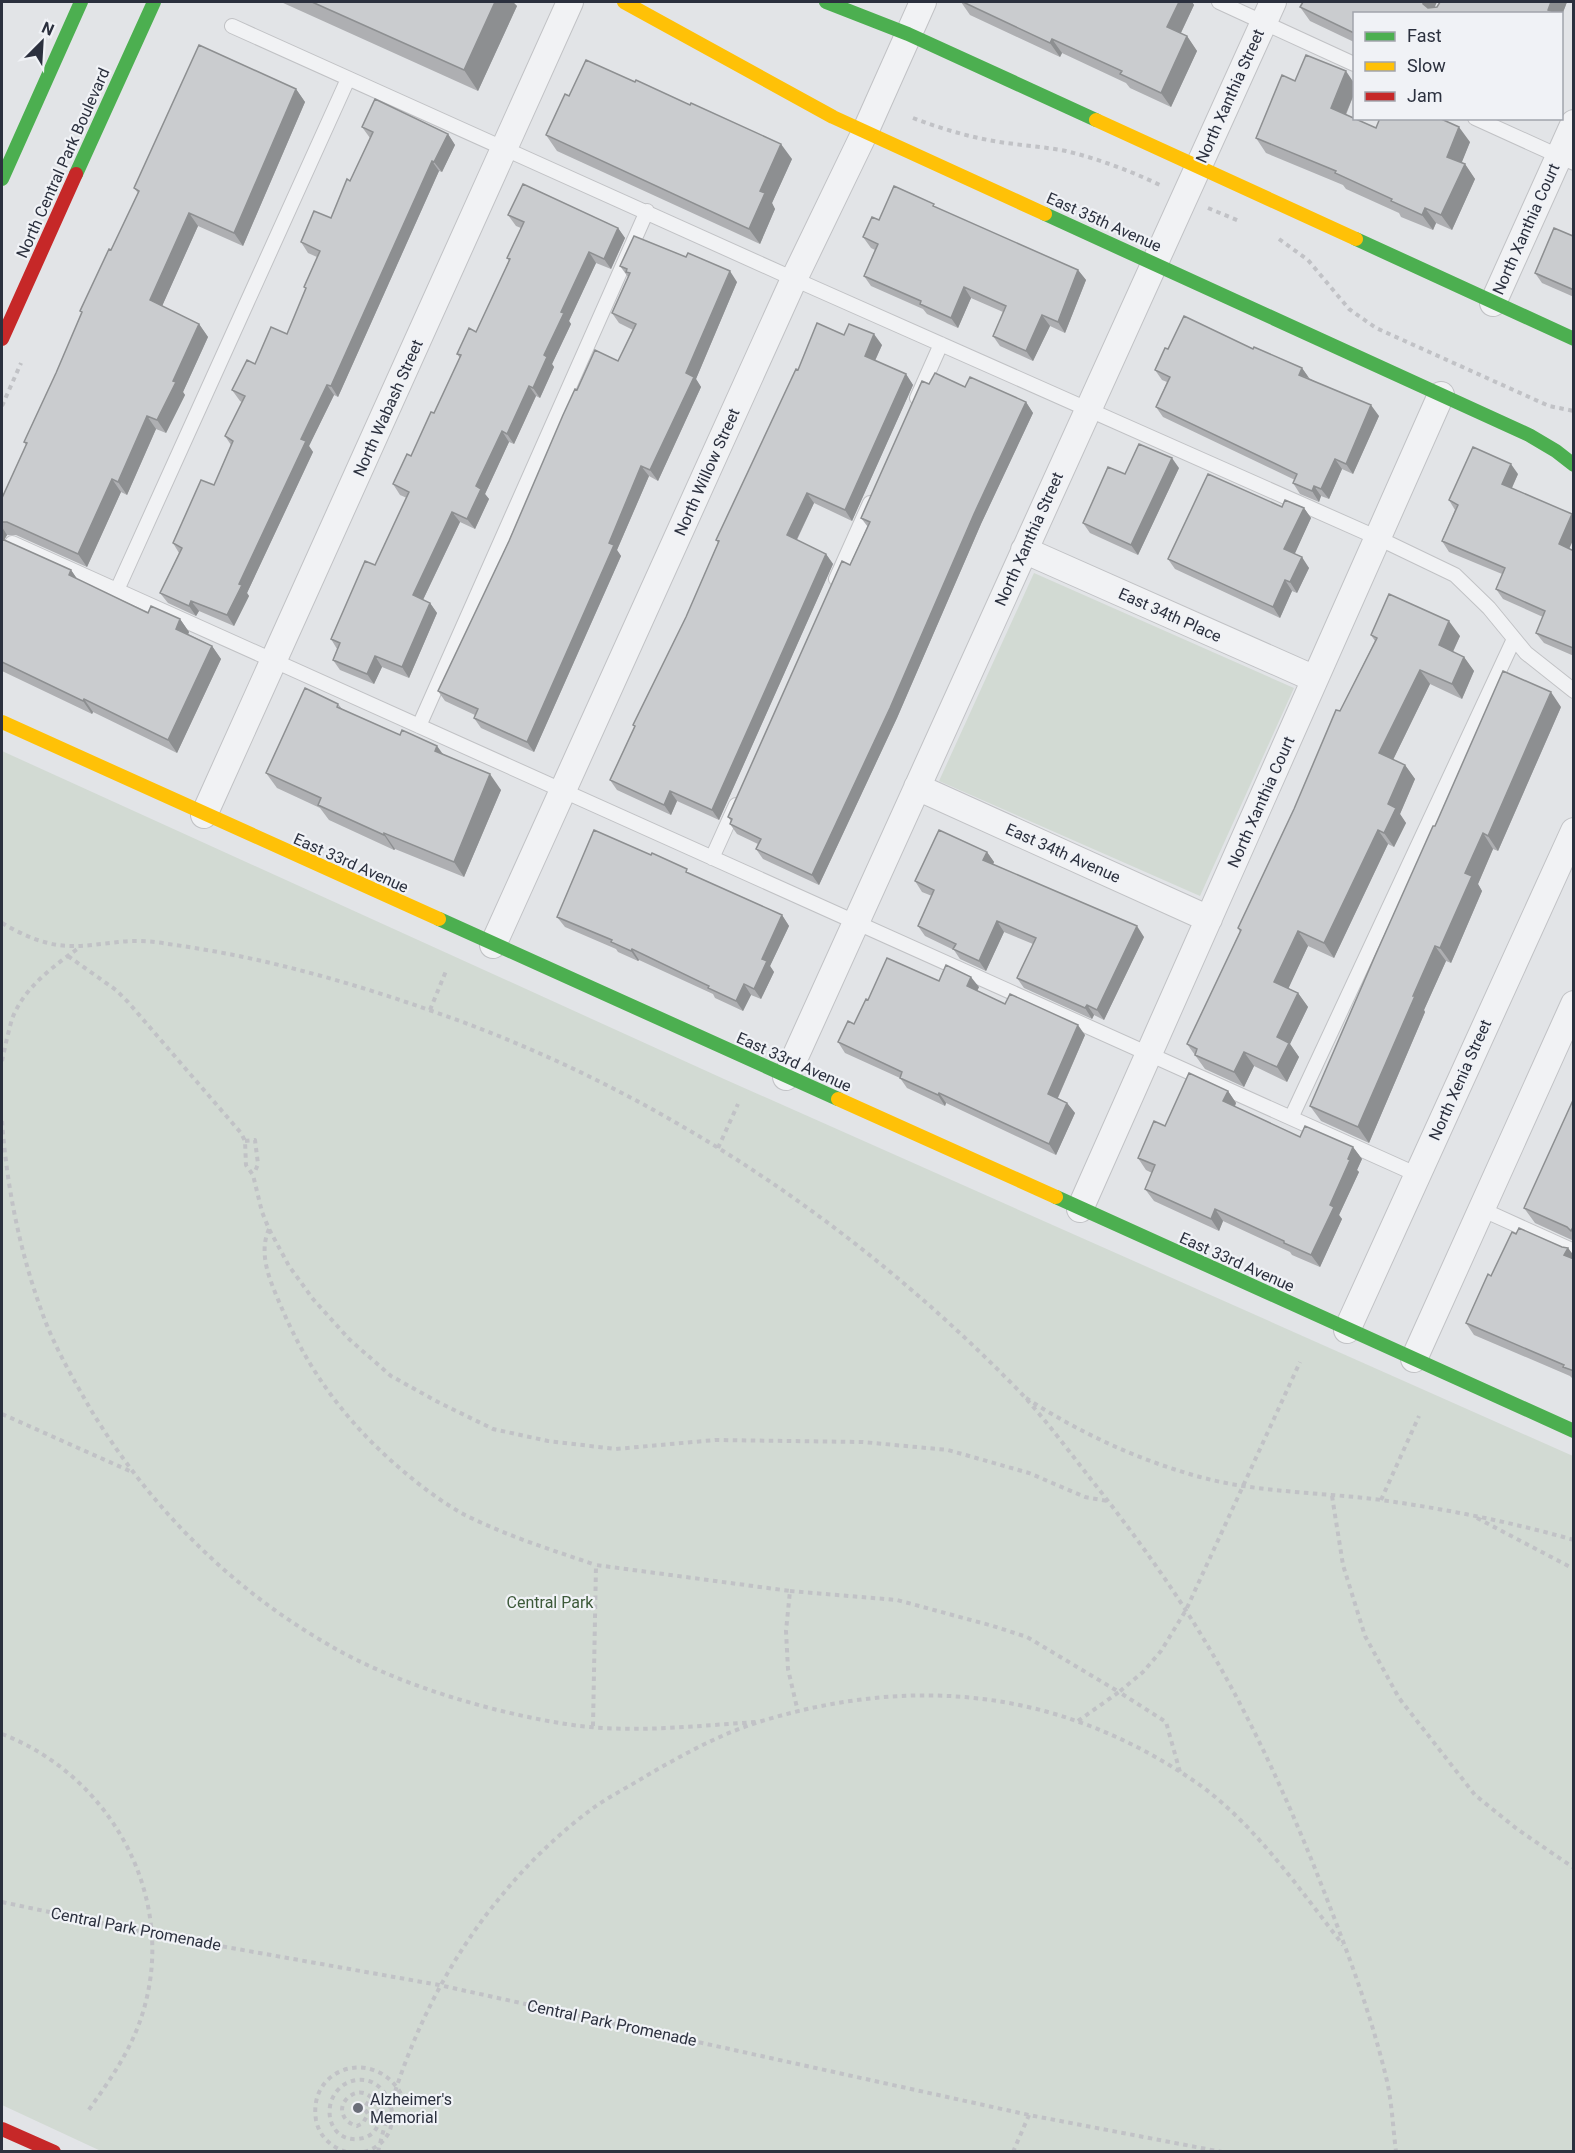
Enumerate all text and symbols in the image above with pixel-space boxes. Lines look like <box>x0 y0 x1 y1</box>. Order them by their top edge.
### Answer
north arrow <box>12 12 72 72</box>
legend <box>1353 12 1563 120</box>
text: N <box>39 18 57 40</box>
text: Fast <box>1407 25 1442 46</box>
street label: North Xanthia Street <box>1192 26 1268 166</box>
text: Slow <box>1407 55 1446 76</box>
street label: North Central Park Boulevard <box>12 65 114 261</box>
text: Jam <box>1407 85 1443 106</box>
street label: North Xanthia Court <box>1488 160 1564 298</box>
street label: East 35th Avenue <box>1044 188 1164 256</box>
street label: North Wabash Street <box>349 337 427 479</box>
street label: North Willow Street <box>670 405 744 539</box>
street label: North Xanthia Street <box>991 469 1067 609</box>
street label: East 34th Place <box>1116 584 1224 646</box>
street label: North Xanthia Court <box>1223 733 1299 871</box>
street label: East 34th Avenue <box>1003 819 1123 887</box>
street label: East 33rd Avenue <box>291 829 411 897</box>
street label: North Xenia Street <box>1425 1017 1495 1143</box>
street label: East 33rd Avenue <box>734 1028 854 1096</box>
street label: East 33rd Avenue <box>1177 1228 1297 1296</box>
park label: Central Park <box>507 1593 594 1612</box>
street label: Central Park Promenade <box>49 1903 223 1955</box>
street label: Central Park Promenade <box>525 1996 699 2050</box>
place label: Alzheimer's Memorial <box>370 2090 452 2127</box>
marker: Alzheimer's Memorial <box>351 2101 365 2115</box>

